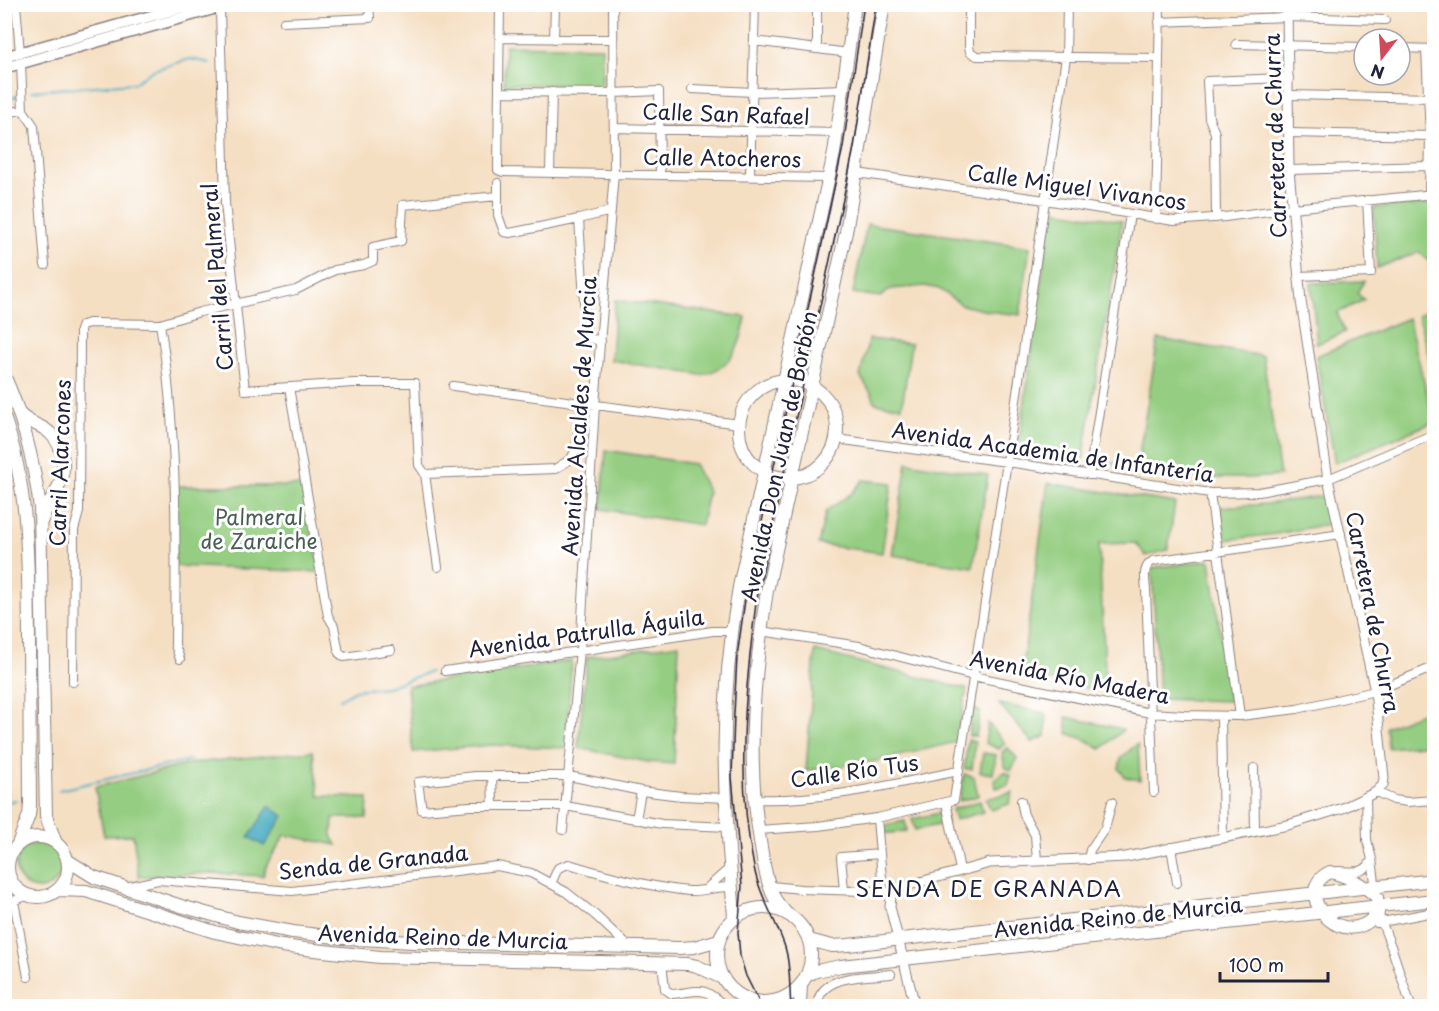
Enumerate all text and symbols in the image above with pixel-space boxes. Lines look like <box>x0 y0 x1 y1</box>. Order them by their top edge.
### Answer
north arrow <box>1352 27 1412 87</box>
street label: Carretera de Churra <box>1254 32 1294 239</box>
text: N <box>1368 59 1387 86</box>
street label: Calle San Rafael <box>642 94 810 132</box>
street label: Calle Atocheros <box>643 140 801 174</box>
street label: Calle Miguel Vivancos <box>966 155 1188 217</box>
street label: Carril del Palmeral <box>192 182 240 372</box>
street label: Avenida Alcaldes de Murcia <box>552 275 604 557</box>
street label: Avenida Don Juan de Borbón <box>732 308 824 604</box>
street label: Carril Alarcones <box>40 379 78 547</box>
street label: Avenida Academia de Infantería <box>890 413 1217 490</box>
park label: Palmeral de Zaraiche <box>200 500 318 556</box>
street label: Carretera de Churra <box>1339 508 1409 716</box>
street label: Avenida Patrulla Águila <box>466 600 706 664</box>
street label: Avenida Río Madera <box>967 641 1173 711</box>
street label: Calle Río Tus <box>788 745 920 795</box>
street label: Senda de Granada <box>277 835 470 887</box>
district label: SENDA DE GRANADA <box>856 871 1122 904</box>
street label: Avenida Reino de Murcia <box>992 887 1244 945</box>
street label: Avenida Reino de Murcia <box>317 916 569 956</box>
scale bar <box>1220 945 1328 983</box>
text: 100 m <box>1229 951 1284 978</box>

